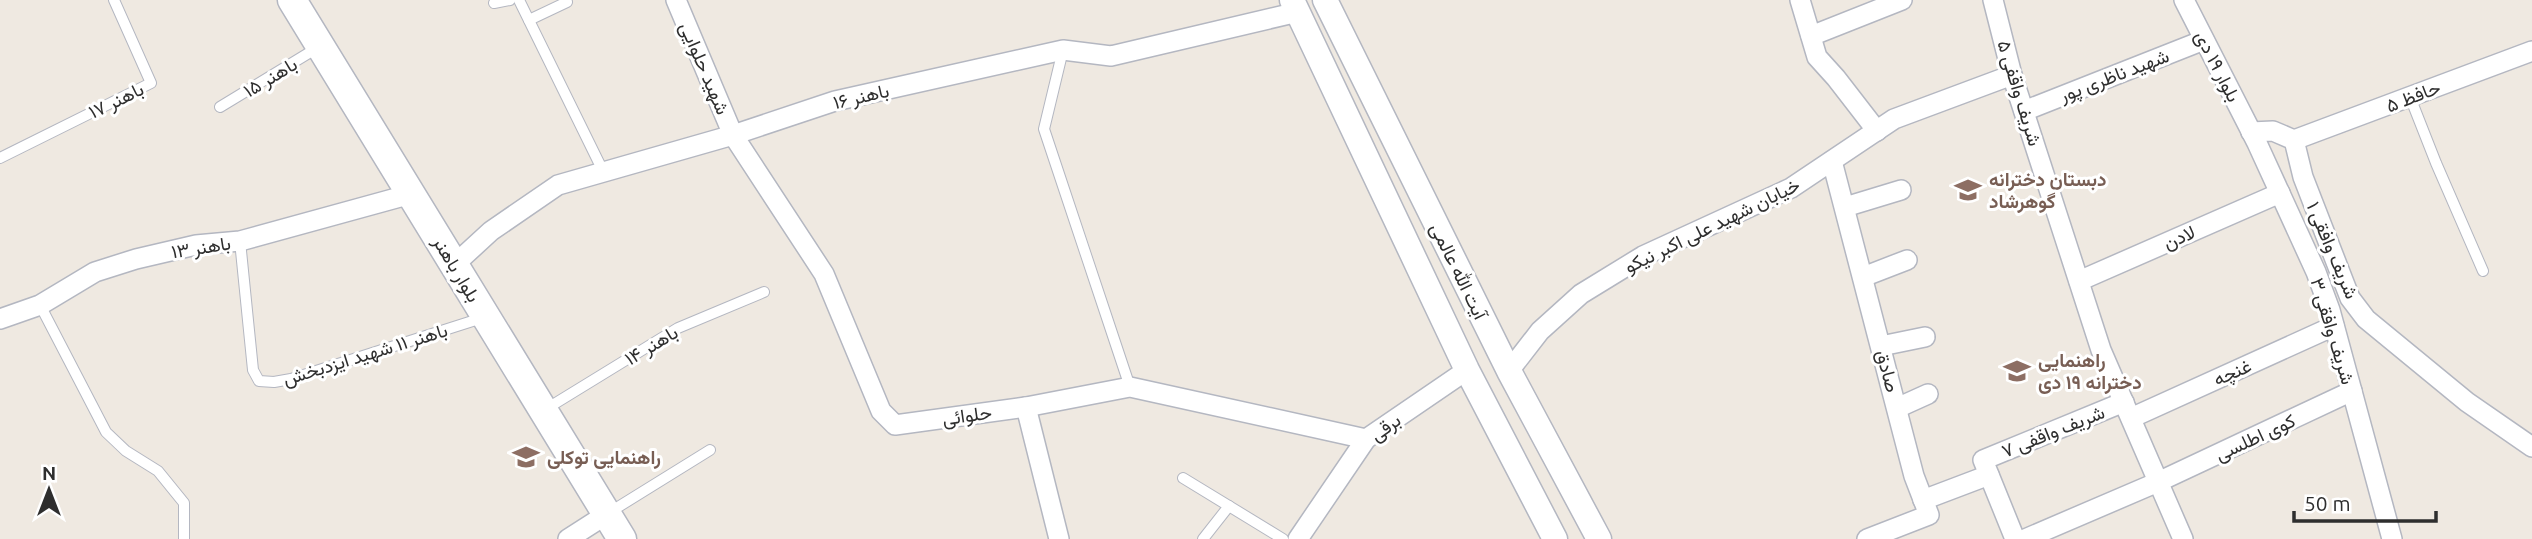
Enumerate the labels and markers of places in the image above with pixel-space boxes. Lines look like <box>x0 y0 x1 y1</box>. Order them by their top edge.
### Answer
place label: دبستان دخترانه گوهرشاد <box>1989 168 2107 214</box>
school or university icon: دبستان دخترانه گوهرشاد <box>1953 175 1983 205</box>
place label: راهنمایی دخترانه ۱۹ دی <box>2038 349 2142 395</box>
school or university icon: راهنمایی دخترانه ۱۹ دی <box>2002 356 2032 386</box>
school or university icon: راهنمایی توکلی <box>511 442 541 472</box>
place label: راهنمایی توکلی <box>547 446 661 470</box>

